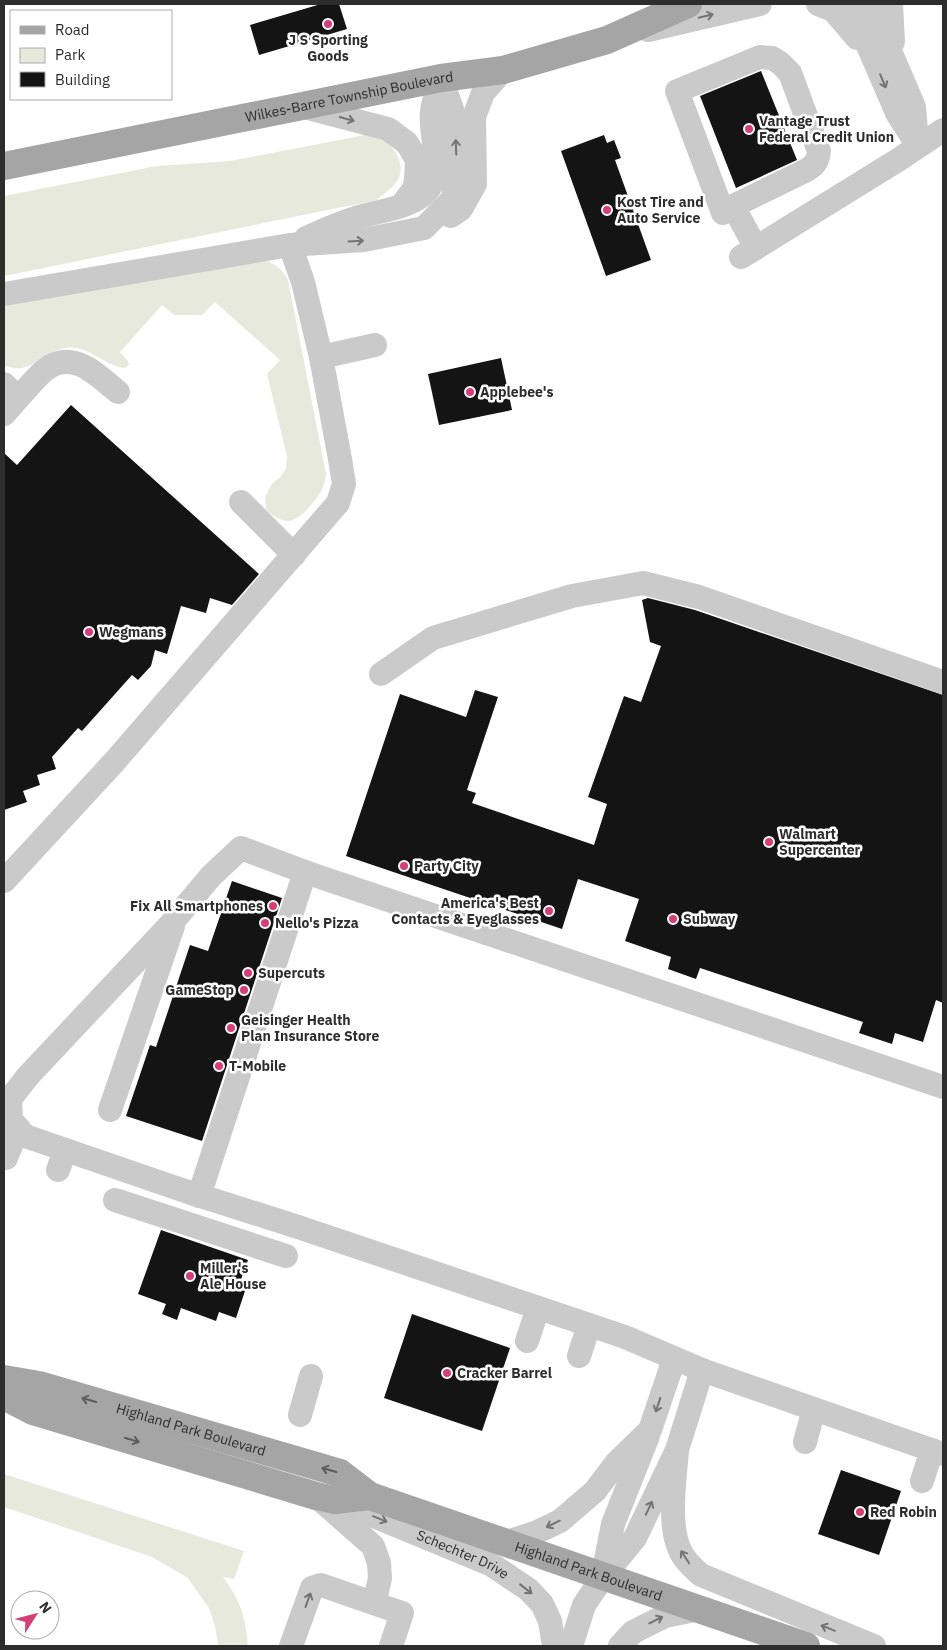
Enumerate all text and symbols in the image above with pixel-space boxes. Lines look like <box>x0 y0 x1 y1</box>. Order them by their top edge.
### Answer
legend <box>10 10 172 100</box>
one-way arrow <box>697 11 713 20</box>
marker: J S Sporting Goods <box>322 18 334 30</box>
text: Road <box>55 20 90 39</box>
place label: J S Sporting Goods <box>288 31 368 65</box>
text: Park <box>55 45 85 64</box>
street label: Wilkes-Barre Township Boulevard <box>243 68 454 126</box>
text: Building <box>55 70 110 89</box>
one-way arrow <box>879 73 888 88</box>
place label: Vantage Trust Federal Credit Union <box>759 112 894 146</box>
one-way arrow <box>339 115 355 125</box>
marker: Vantage Trust Federal Credit Union <box>743 123 755 135</box>
one-way arrow <box>451 139 460 155</box>
place label: Kost Tire and Auto Service <box>617 193 704 227</box>
marker: Kost Tire and Auto Service <box>601 204 613 216</box>
one-way arrow <box>347 236 363 245</box>
place label: Applebee's <box>480 383 554 401</box>
marker: Applebee's <box>464 386 476 398</box>
place label: Wegmans <box>99 623 164 641</box>
marker: Wegmans <box>83 626 95 638</box>
place label: Walmart Supercenter <box>779 825 861 859</box>
marker: Walmart Supercenter <box>763 836 775 848</box>
place label: Party City <box>414 857 479 875</box>
marker: Party City <box>398 860 410 872</box>
place label: America's Best Contacts & Eyeglasses <box>391 894 539 928</box>
place label: Fix All Smartphones <box>130 897 263 915</box>
marker: Fix All Smartphones <box>267 900 279 912</box>
marker: America's Best Contacts & Eyeglasses <box>543 905 555 917</box>
place label: Subway <box>683 910 736 928</box>
marker: Subway <box>667 913 679 925</box>
place label: Nello's Pizza <box>275 914 359 932</box>
marker: Nello's Pizza <box>259 917 271 929</box>
place label: Supercuts <box>258 964 325 982</box>
marker: Supercuts <box>242 967 254 979</box>
place label: GameStop <box>165 981 234 999</box>
marker: GameStop <box>238 984 250 996</box>
place label: Geisinger Health Plan Insurance Store <box>241 1011 379 1045</box>
marker: Geisinger Health Plan Insurance Store <box>225 1022 237 1034</box>
place label: T-Mobile <box>229 1057 286 1075</box>
marker: T-Mobile <box>213 1060 225 1072</box>
place label: Miller's Ale House <box>200 1259 266 1293</box>
marker: Miller's Ale House <box>184 1270 196 1282</box>
place label: Cracker Barrel <box>457 1364 552 1382</box>
marker: Cracker Barrel <box>441 1367 453 1379</box>
one-way arrow <box>82 1395 98 1404</box>
one-way arrow <box>653 1397 663 1413</box>
street label: Highland Park Boulevard <box>114 1399 268 1460</box>
one-way arrow <box>124 1436 140 1446</box>
one-way arrow <box>321 1465 337 1475</box>
one-way arrow <box>645 1501 654 1516</box>
place label: Red Robin <box>870 1503 937 1521</box>
marker: Red Robin <box>854 1506 866 1518</box>
one-way arrow <box>372 1515 387 1524</box>
one-way arrow <box>546 1520 561 1529</box>
street label: Schechter Drive <box>414 1526 513 1583</box>
street label: Highland Park Boulevard <box>512 1537 665 1605</box>
one-way arrow <box>679 1550 690 1564</box>
one-way arrow <box>519 1584 532 1595</box>
north arrow <box>10 1590 60 1640</box>
one-way arrow <box>304 1593 313 1609</box>
text: N <box>35 1598 56 1617</box>
one-way arrow <box>649 1615 664 1625</box>
one-way arrow <box>821 1623 836 1632</box>

